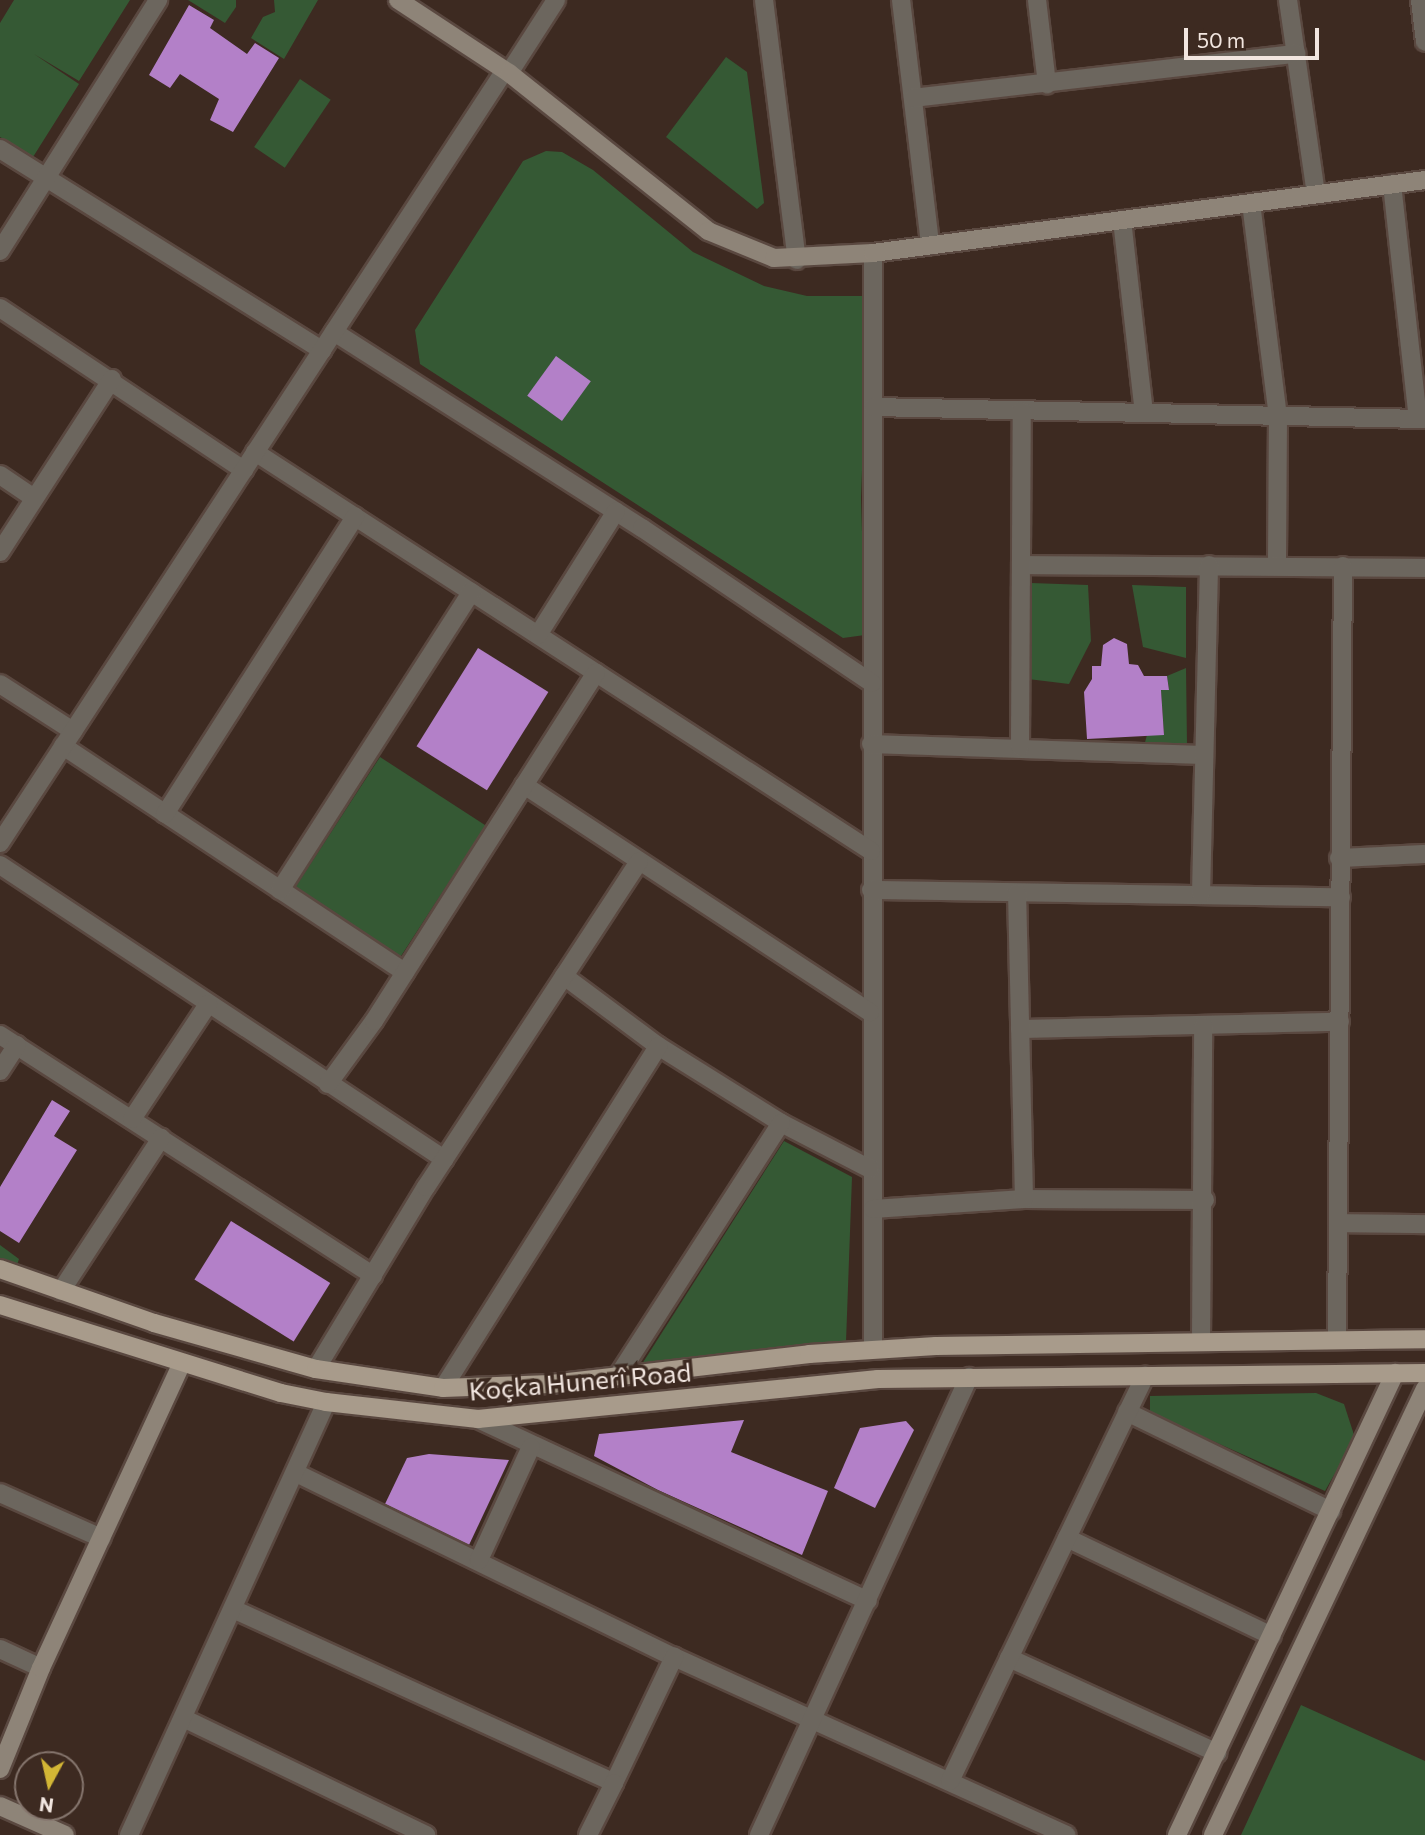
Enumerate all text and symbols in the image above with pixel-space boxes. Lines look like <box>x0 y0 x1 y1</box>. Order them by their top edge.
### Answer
scale bar <box>1187 14 1322 58</box>
text: 50 m <box>1197 27 1245 52</box>
street label: Koçka Hunerî Road <box>468 1356 692 1406</box>
north arrow <box>14 1751 84 1821</box>
text: N <box>38 1793 55 1818</box>

